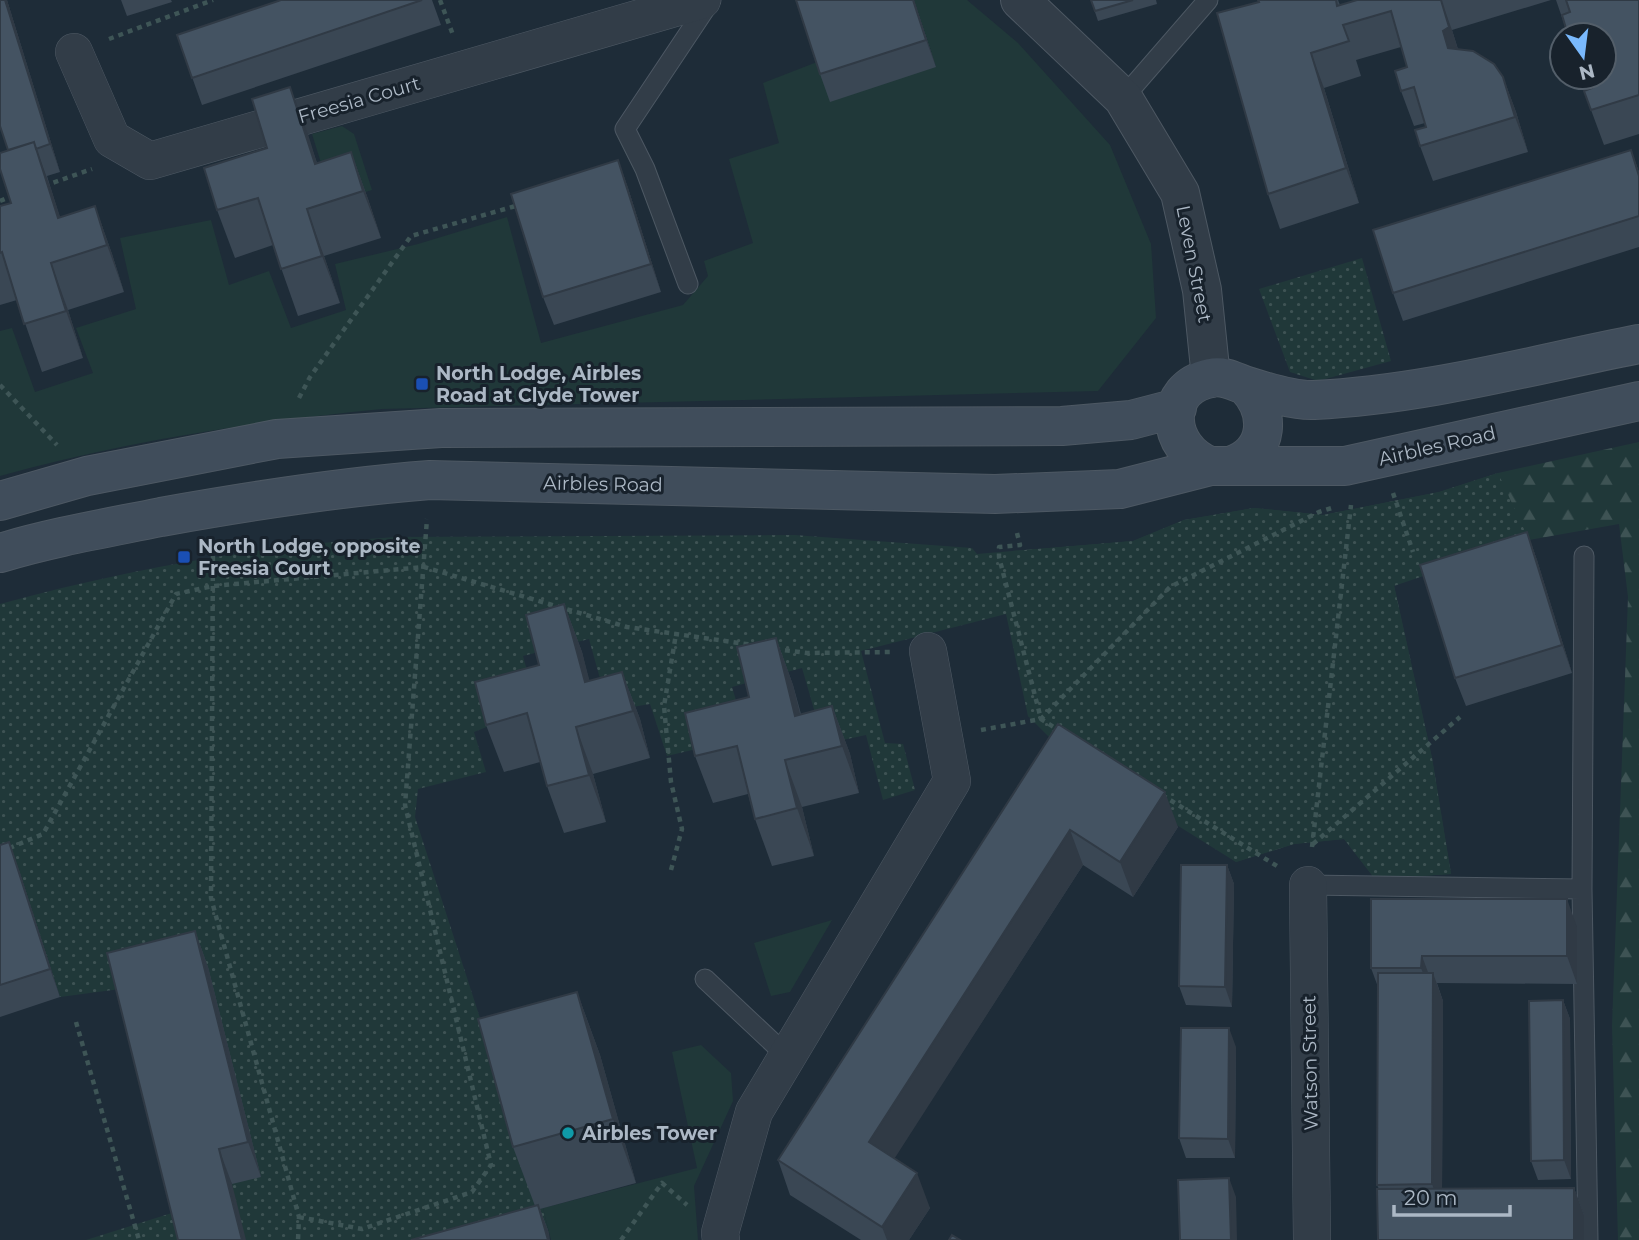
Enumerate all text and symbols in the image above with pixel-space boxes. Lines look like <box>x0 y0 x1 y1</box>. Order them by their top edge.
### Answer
north arrow <box>1548 21 1618 91</box>
text: N <box>1577 59 1597 85</box>
street label: Freesia Court <box>295 71 423 128</box>
street label: Leven Street <box>1171 203 1217 325</box>
place label: North Lodge, Airbles Road at Clyde Tower <box>436 362 641 407</box>
marker: North Lodge, Airbles Road at Clyde Tower <box>414 376 430 392</box>
street label: Airbles Road <box>1376 421 1498 471</box>
street label: Airbles Road <box>543 471 663 497</box>
place label: North Lodge, opposite Freesia Court <box>198 535 421 580</box>
marker: North Lodge, opposite Freesia Court <box>176 549 192 565</box>
street label: Watson Street <box>1297 995 1323 1131</box>
place label: Airbles Tower <box>581 1122 717 1145</box>
marker: Airbles Tower <box>560 1125 576 1141</box>
scale bar <box>1394 1174 1510 1218</box>
text: 20 m <box>1404 1185 1458 1210</box>

